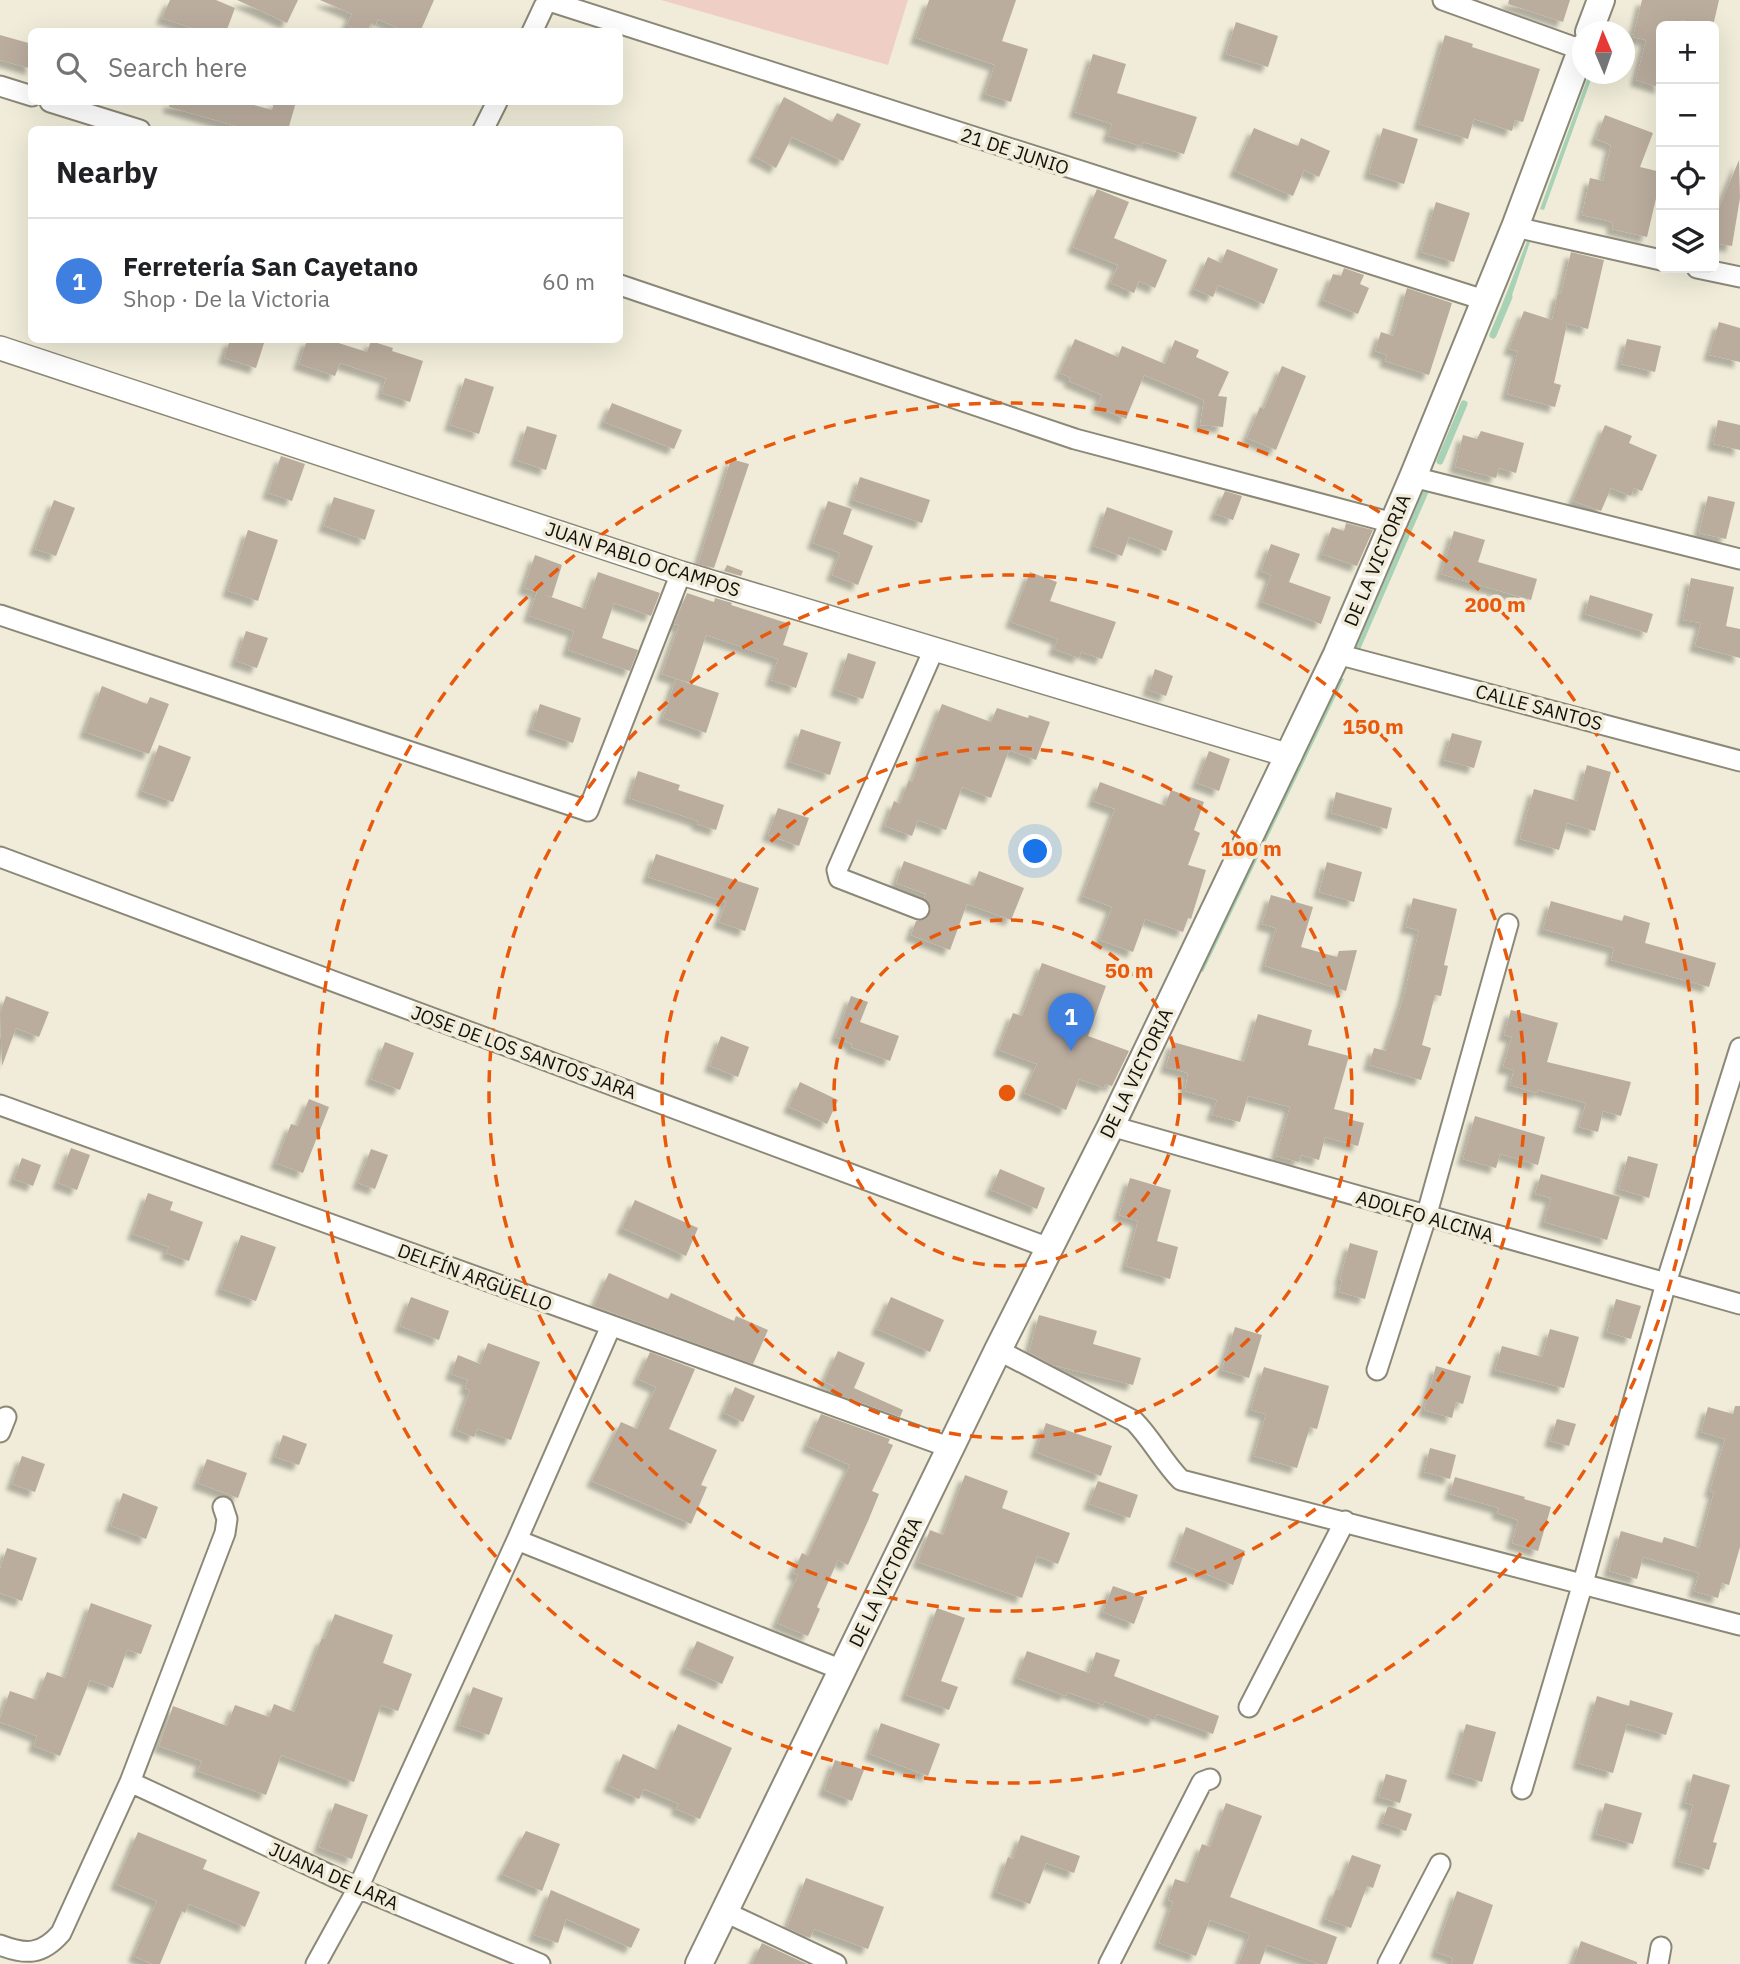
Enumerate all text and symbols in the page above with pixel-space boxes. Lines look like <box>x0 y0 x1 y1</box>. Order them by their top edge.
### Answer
north arrow <box>1572 21 1635 84</box>
map controls <box>1656 21 1719 273</box>
button: + <box>1656 21 1719 84</box>
search box <box>28 28 623 105</box>
icon: search <box>52 48 90 86</box>
text: Search here <box>108 50 247 84</box>
button: − <box>1656 84 1719 147</box>
street label: 21 DE JUNIO <box>958 122 1072 180</box>
button: locate <box>1656 147 1719 210</box>
text: Nearby <box>56 152 158 191</box>
button: layers <box>1656 210 1719 273</box>
text: Ferretería San Cayetano <box>123 249 418 283</box>
text: 1 <box>72 266 86 296</box>
text: 60 m <box>542 266 595 296</box>
text: Shop · De la Victoria <box>123 283 330 313</box>
street label: DE LA VICTORIA <box>1338 490 1416 630</box>
street label: JUAN PABLO OCAMPOS <box>543 516 743 602</box>
text: 200 m <box>1464 590 1526 618</box>
street label: CALLE SANTOS <box>1473 679 1605 735</box>
text: 150 m <box>1342 712 1404 740</box>
your location <box>1018 834 1052 868</box>
text: 100 m <box>1220 834 1282 862</box>
text: 50 m <box>1105 956 1153 984</box>
pin: 1 <box>1048 993 1094 1051</box>
street label: JOSE DE LOS SANTOS JARA <box>408 1000 640 1104</box>
street label: DE LA VICTORIA <box>1094 1004 1178 1142</box>
centre of rings <box>995 1081 1019 1105</box>
street label: ADOLFO ALCINA <box>1353 1185 1497 1247</box>
street label: DELFÍN ARGÜELLO <box>394 1238 556 1316</box>
street label: DE LA VICTORIA <box>843 1513 927 1651</box>
street label: JUANA DE LARA <box>265 1837 403 1915</box>

